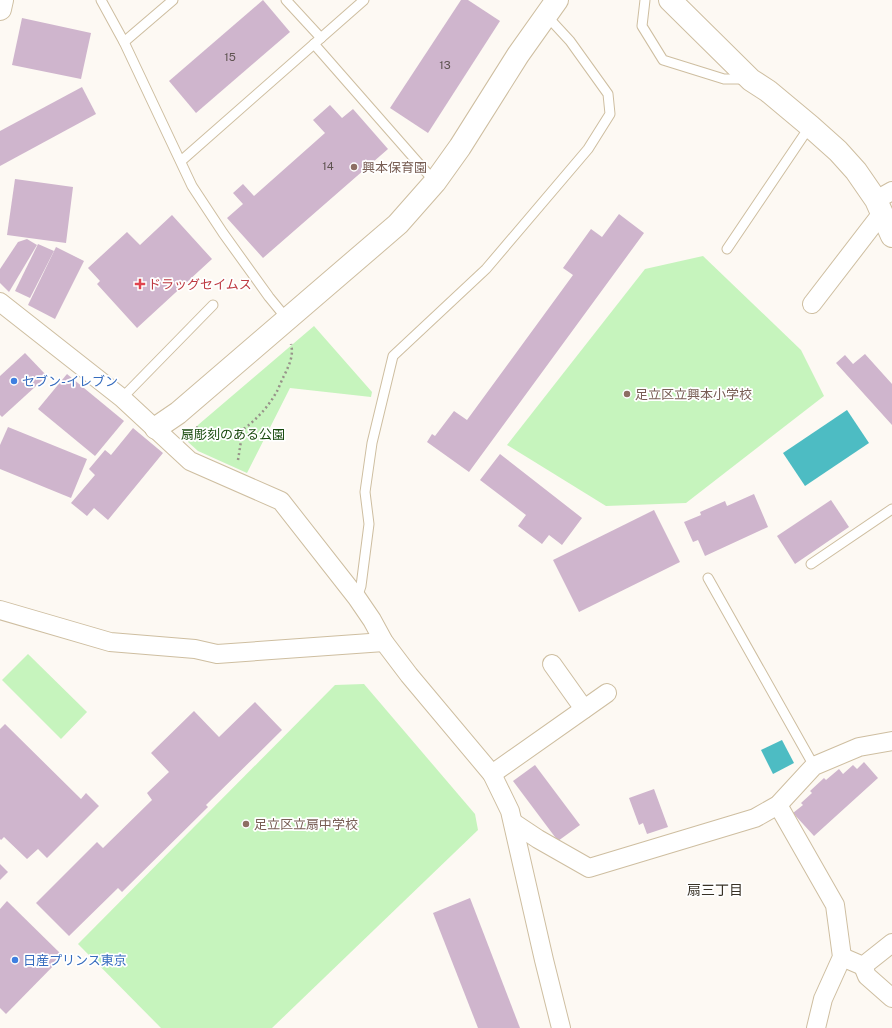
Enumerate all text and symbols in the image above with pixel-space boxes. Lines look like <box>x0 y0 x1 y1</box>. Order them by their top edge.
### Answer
house number: 15 <box>224 51 236 63</box>
house number: 13 <box>439 59 451 71</box>
house number: 14 <box>322 160 334 172</box>
place label: 興本保育園 <box>362 160 427 175</box>
marker: 興本保育園 <box>349 162 359 172</box>
place label: ドラッグセイムス <box>148 277 252 292</box>
marker: ドラッグセイムス <box>135 279 145 289</box>
place label: セブン-イレブン <box>22 374 118 389</box>
marker: セブン-イレブン <box>9 376 19 386</box>
place label: 足立区立興本小学校 <box>635 387 752 402</box>
marker: 足立区立興本小学校 <box>622 389 632 399</box>
park label: 扇彫刻のある公園 <box>181 427 285 442</box>
place label: 足立区立扇中学校 <box>254 817 358 832</box>
marker: 足立区立扇中学校 <box>241 819 251 829</box>
district label: 扇三丁目 <box>687 882 743 898</box>
place label: 日産プリンス東京 <box>23 953 127 968</box>
marker: 日産プリンス東京 <box>10 955 20 965</box>

